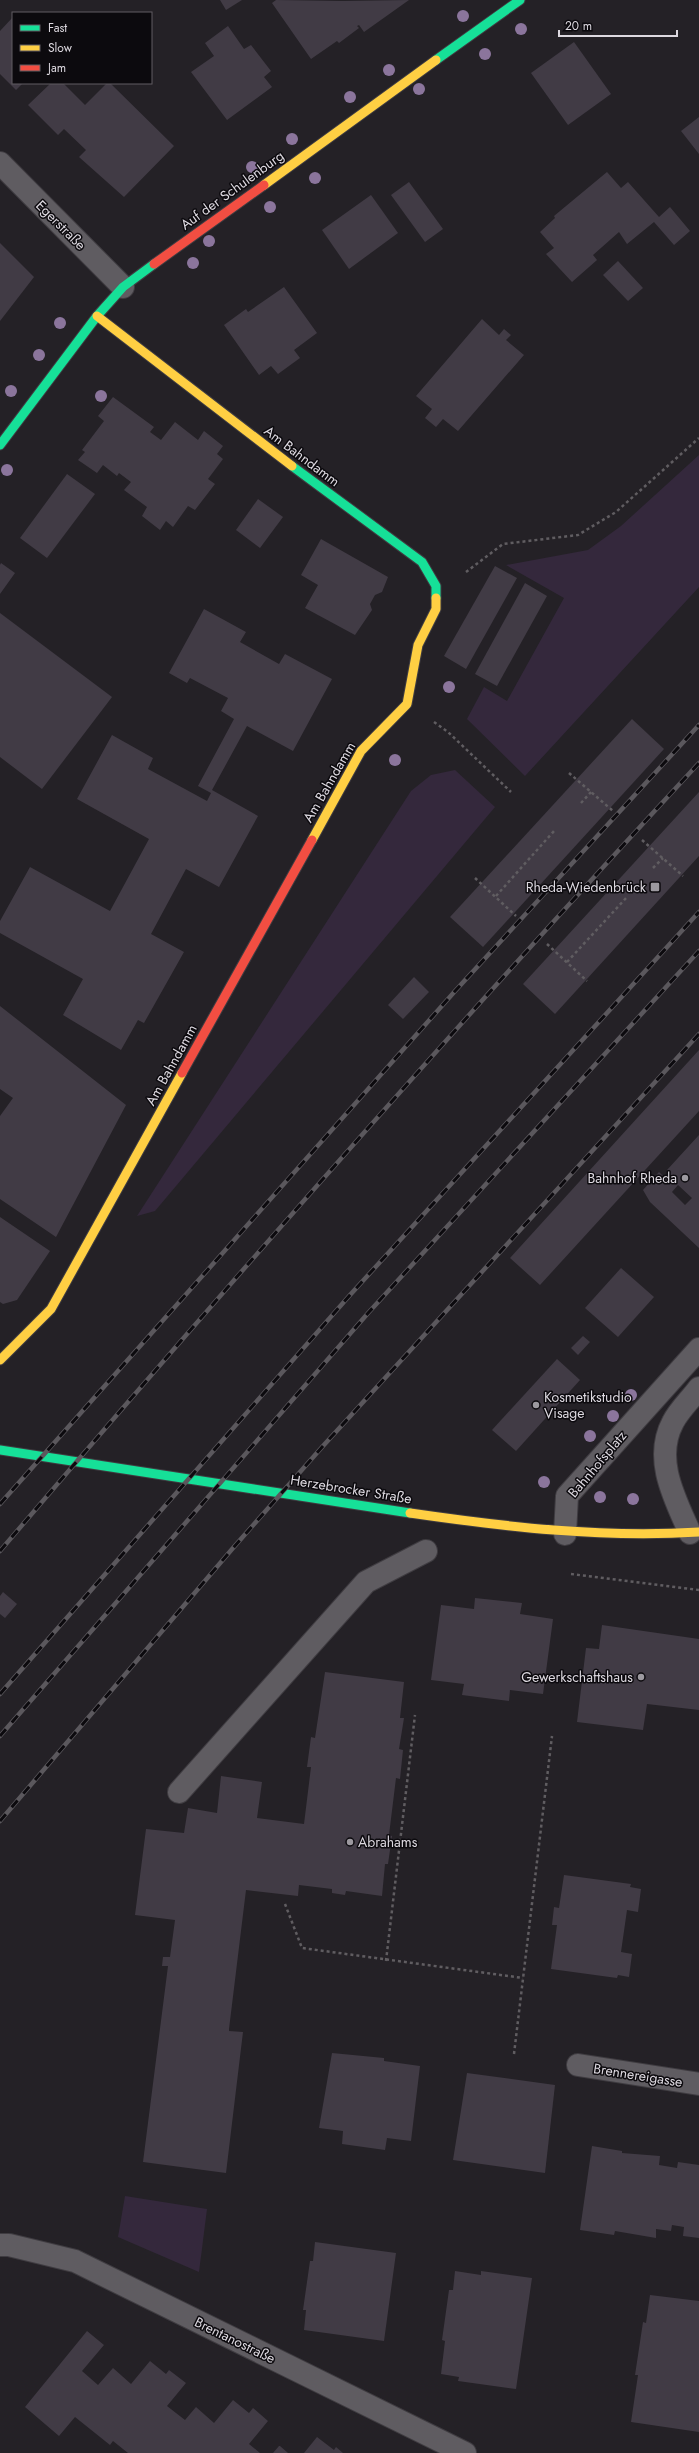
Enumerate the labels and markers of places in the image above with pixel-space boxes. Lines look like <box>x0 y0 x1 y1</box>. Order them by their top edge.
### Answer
place label: Rheda-Wiedenbrück <box>526 877 647 897</box>
marker: Rheda-Wiedenbrück <box>649 881 661 893</box>
place label: Bahnhof Rheda <box>587 1168 677 1188</box>
marker: Bahnhof Rheda <box>680 1173 690 1183</box>
place label: Kosmetikstudio Visage <box>544 1387 632 1423</box>
marker: Kosmetikstudio Visage <box>531 1400 541 1410</box>
place label: Gewerkschaftshaus <box>521 1667 633 1687</box>
marker: Gewerkschaftshaus <box>636 1672 646 1682</box>
place label: Abrahams <box>358 1832 418 1852</box>
marker: Abrahams <box>345 1837 355 1847</box>

